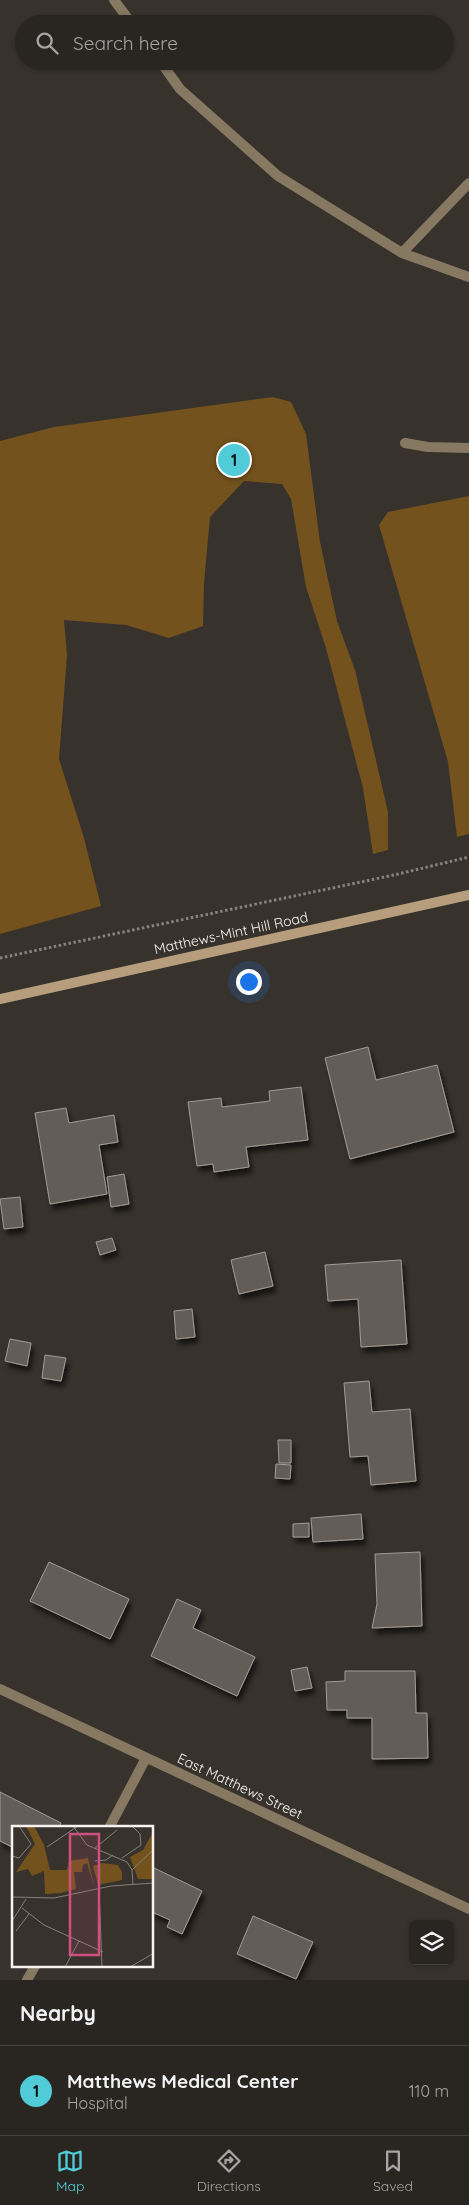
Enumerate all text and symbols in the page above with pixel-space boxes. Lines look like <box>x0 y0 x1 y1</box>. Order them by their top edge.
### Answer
search box <box>15 15 454 70</box>
icon: search <box>33 29 61 57</box>
text: Search here <box>73 31 178 55</box>
pin: 1 <box>218 441 250 479</box>
street label: Matthews-Mint Hill Road <box>152 908 310 958</box>
your location <box>236 969 262 995</box>
street label: East Matthews Street <box>175 1749 306 1823</box>
inset map <box>12 1826 154 1968</box>
map controls <box>409 1920 454 1965</box>
button: layers <box>409 1920 454 1965</box>
text: Nearby <box>20 2000 96 2026</box>
text: Matthews Medical Center <box>67 2069 298 2093</box>
text: 1 <box>33 2081 39 2101</box>
text: 110 m <box>409 2081 449 2101</box>
text: Hospital <box>67 2093 128 2113</box>
tab: Map <box>56 2147 85 2195</box>
tab: Directions <box>197 2147 261 2195</box>
tab: Saved <box>373 2147 413 2195</box>

